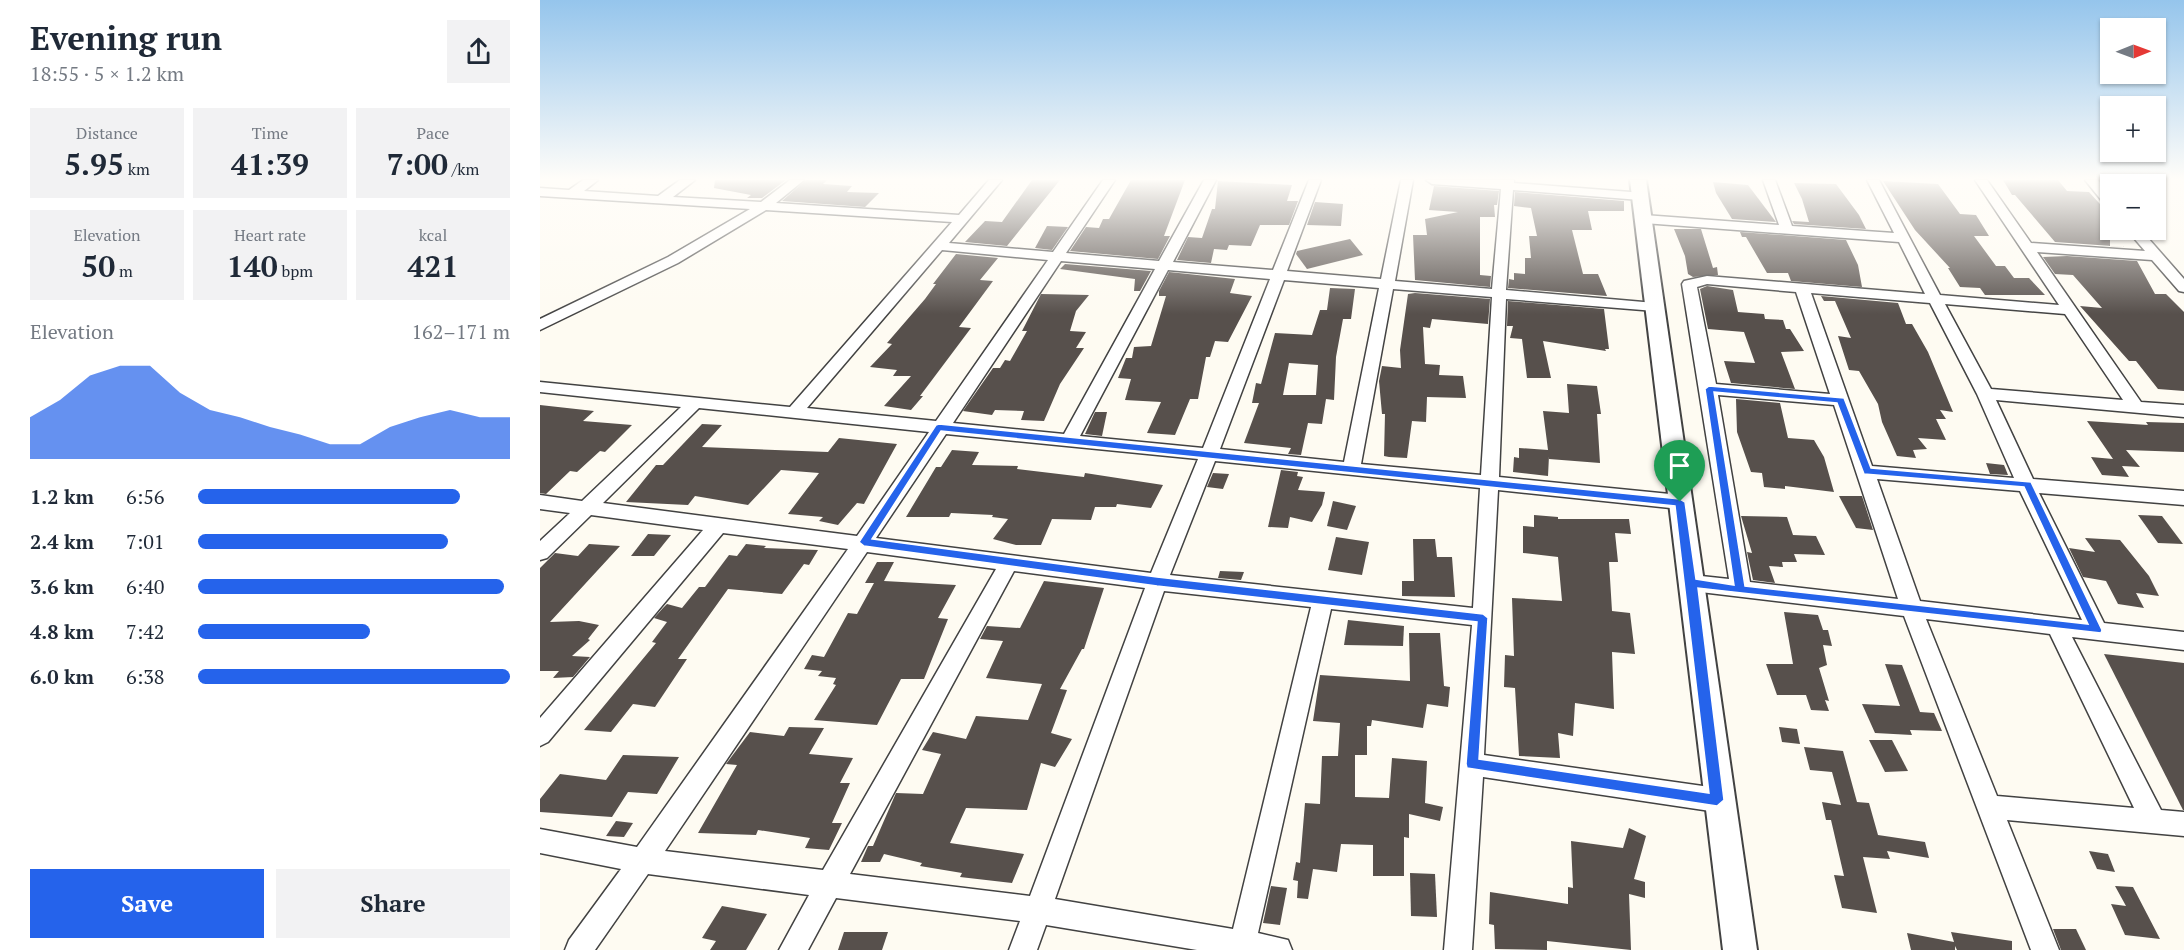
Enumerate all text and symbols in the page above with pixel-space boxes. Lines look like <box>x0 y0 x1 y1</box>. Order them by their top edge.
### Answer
text: Evening run <box>30 16 222 59</box>
north arrow <box>2100 18 2166 84</box>
map controls <box>2100 18 2166 240</box>
button: share <box>447 20 510 83</box>
text: 18:55 · 5 × 1.2 km <box>30 60 184 87</box>
button: + <box>2100 96 2166 162</box>
text: Distance <box>76 122 138 144</box>
text: Time <box>252 122 288 144</box>
text: Pace <box>417 122 449 144</box>
text: 5.95 <box>64 144 124 184</box>
text: 41:39 <box>231 144 309 184</box>
text: 7:00 <box>387 144 448 184</box>
text: km <box>124 158 150 180</box>
text: /km <box>448 158 479 180</box>
button: − <box>2100 174 2166 240</box>
text: Elevation <box>73 224 141 246</box>
text: Heart rate <box>234 224 306 246</box>
text: kcal <box>419 224 447 246</box>
text: 50 <box>81 246 115 286</box>
text: 140 <box>227 246 278 286</box>
text: 421 <box>408 246 458 286</box>
text: m <box>115 260 133 282</box>
text: bpm <box>278 260 313 282</box>
text: Elevation <box>30 318 114 345</box>
text: 162–171 m <box>411 318 510 345</box>
pin <box>1654 440 1705 502</box>
icon: arrive <box>1663 449 1696 482</box>
text: 1.2 km <box>30 483 94 510</box>
text: 6:56 <box>126 483 165 510</box>
text: 2.4 km <box>30 528 94 555</box>
text: 7:01 <box>126 528 165 555</box>
text: 3.6 km <box>30 573 94 600</box>
text: 6:40 <box>126 573 165 600</box>
text: 4.8 km <box>30 618 94 645</box>
text: 7:42 <box>126 618 165 645</box>
text: 6.0 km <box>30 663 94 690</box>
text: 6:38 <box>126 663 165 690</box>
button: Save <box>30 869 264 938</box>
button: Share <box>276 869 510 938</box>

